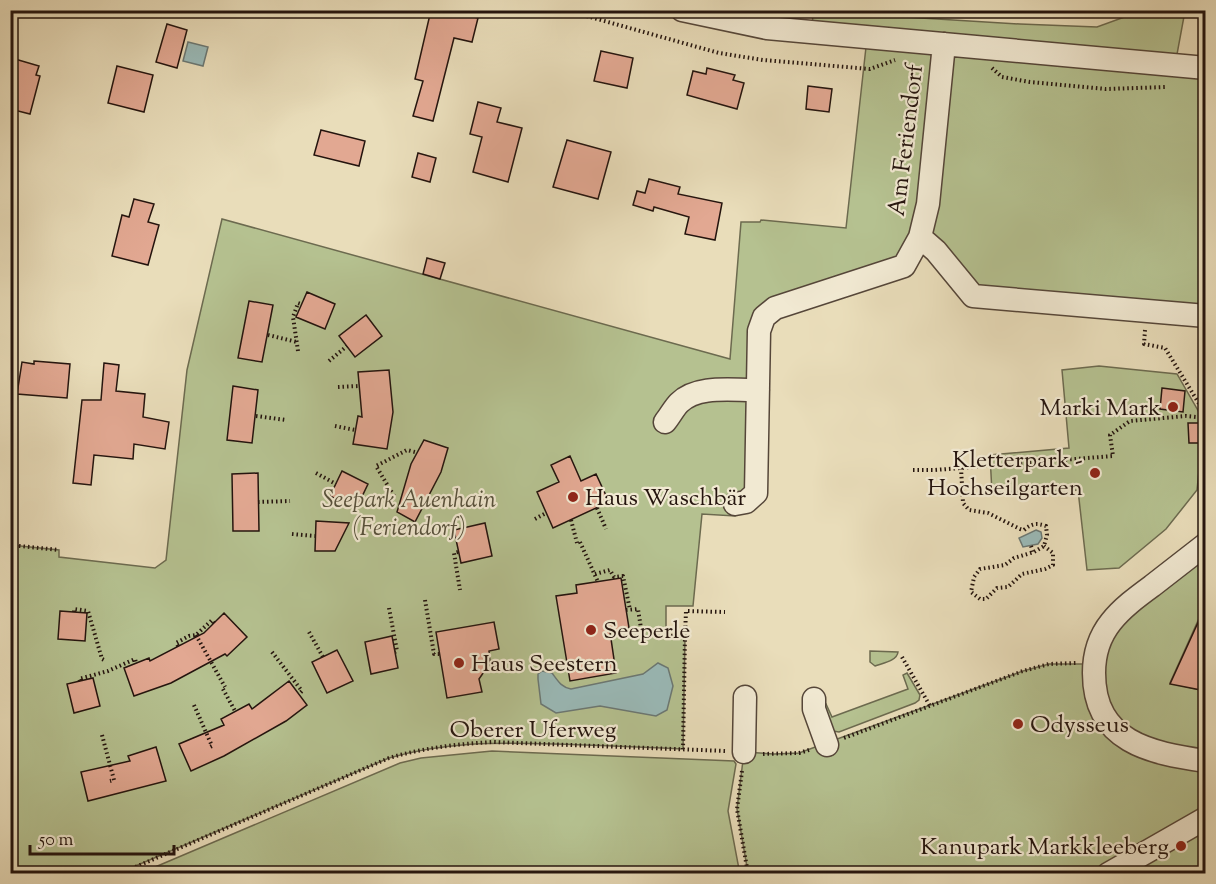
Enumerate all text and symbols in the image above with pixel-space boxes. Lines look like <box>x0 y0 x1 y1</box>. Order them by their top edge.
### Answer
street label: Am Feriendorf <box>881 60 933 218</box>
place label: Marki Mark <box>1040 392 1161 426</box>
marker: Marki Mark <box>1166 400 1180 414</box>
place label: Kletterpark - Hochseilgarten <box>927 444 1083 506</box>
marker: Kletterpark - Hochseilgarten <box>1088 466 1102 480</box>
place label: Haus Waschbär <box>585 482 746 516</box>
park label: Seepark Auenhain (Feriendorf) <box>322 484 496 546</box>
marker: Haus Waschbär <box>566 490 580 504</box>
place label: Seeperle <box>603 615 690 649</box>
marker: Seeperle <box>584 623 598 637</box>
place label: Haus Seestern <box>471 648 618 682</box>
marker: Haus Seestern <box>452 656 466 670</box>
place label: Odysseus <box>1030 709 1129 743</box>
street label: Oberer Uferweg <box>450 714 617 748</box>
marker: Odysseus <box>1011 717 1025 731</box>
scale bar <box>30 818 174 856</box>
text: 50 m <box>38 828 74 854</box>
place label: Kanupark Markkleeberg <box>920 831 1169 865</box>
marker: Kanupark Markkleeberg <box>1174 839 1188 853</box>

